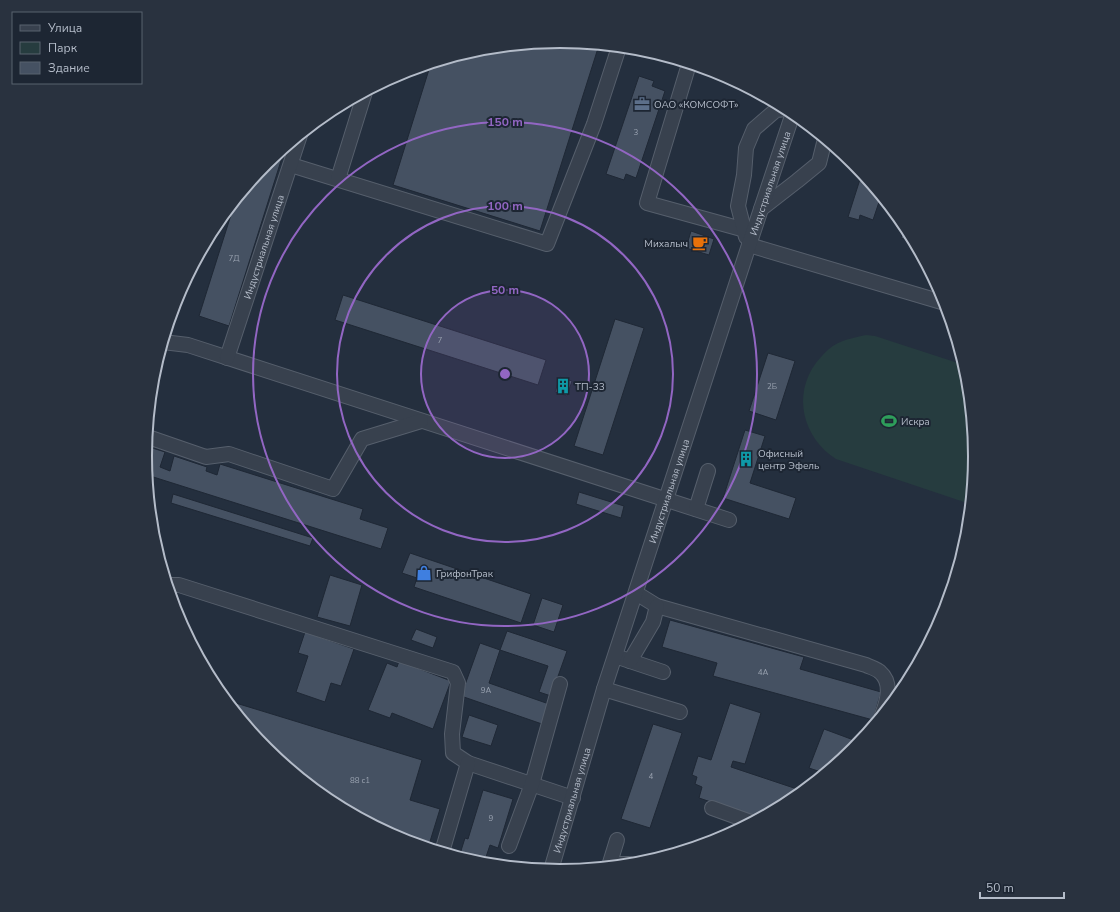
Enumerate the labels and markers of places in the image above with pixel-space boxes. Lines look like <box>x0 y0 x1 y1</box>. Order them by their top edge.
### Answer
office icon: ОАО «КОМСОФТ» <box>633 95 651 113</box>
place label: ОАО «КОМСОФТ» <box>654 98 738 112</box>
cafe icon: Михалыч <box>691 234 709 252</box>
place label: Михалыч <box>644 237 688 251</box>
centre of rings <box>498 367 512 381</box>
building icon: ТП-33 <box>554 377 572 395</box>
place label: ТП-33 <box>575 380 605 394</box>
sports icon: Искра <box>880 412 898 430</box>
place label: Искра <box>901 415 930 429</box>
place label: Офисный центр Эфель <box>758 447 819 473</box>
building icon: Офисный центр Эфель <box>737 450 755 468</box>
shop icon: ГрифонТрак <box>415 564 433 582</box>
place label: ГрифонТрак <box>436 567 494 581</box>

